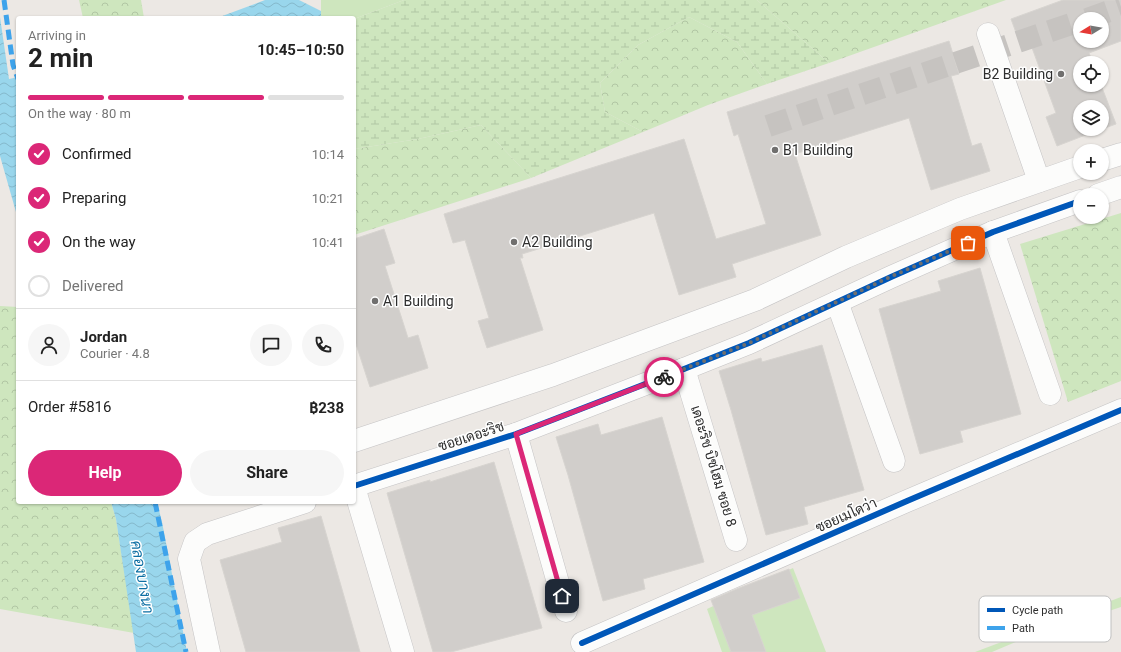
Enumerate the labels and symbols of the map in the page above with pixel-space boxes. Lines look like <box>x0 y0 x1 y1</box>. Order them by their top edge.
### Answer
north arrow <box>1073 12 1109 48</box>
place label: B2 Building <box>983 66 1053 82</box>
marker: B2 Building <box>1056 69 1066 79</box>
place label: B1 Building <box>783 142 853 158</box>
marker: B1 Building <box>770 145 780 155</box>
pin <box>951 226 985 260</box>
place label: A2 Building <box>522 234 593 250</box>
marker: A2 Building <box>509 237 519 247</box>
place label: A1 Building <box>383 293 454 309</box>
marker: A1 Building <box>370 296 380 306</box>
courier <box>644 357 684 397</box>
street label: เดอะริช บิซโฮม ซอย 8 <box>688 403 740 529</box>
street label: ซอยเดอะริช <box>436 418 506 454</box>
street label: ซอยเมโดว่า <box>813 494 879 536</box>
water label: คลองบางนา <box>127 539 157 615</box>
pin <box>545 579 579 613</box>
legend <box>979 596 1111 642</box>
text: Cycle path <box>1012 604 1063 617</box>
text: Path <box>1012 622 1035 635</box>

